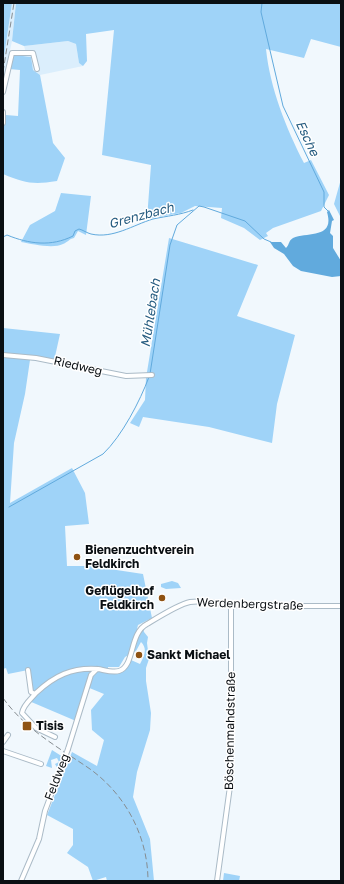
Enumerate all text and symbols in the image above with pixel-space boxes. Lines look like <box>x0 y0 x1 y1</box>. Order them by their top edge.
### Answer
water label: Esche <box>293 118 324 160</box>
water label: Grenzbach <box>107 198 176 231</box>
water label: Mühlebach <box>137 277 163 348</box>
street label: Riedweg <box>52 353 104 378</box>
place label: Bienenzuchtverein Feldkirch <box>85 542 194 571</box>
marker: Bienenzuchtverein Feldkirch <box>72 552 82 562</box>
place label: Geflügelhof Feldkirch <box>85 583 155 612</box>
marker: Geflügelhof Feldkirch <box>157 593 167 603</box>
street label: Werdenbergstraße <box>196 594 304 613</box>
place label: Sankt Michael <box>147 647 230 662</box>
marker: Sankt Michael <box>134 650 144 660</box>
street label: Böschenmahdstraße <box>221 672 238 790</box>
place label: Tisis <box>36 718 64 733</box>
marker: Tisis <box>21 720 33 732</box>
street label: Feldweg <box>41 751 72 802</box>

